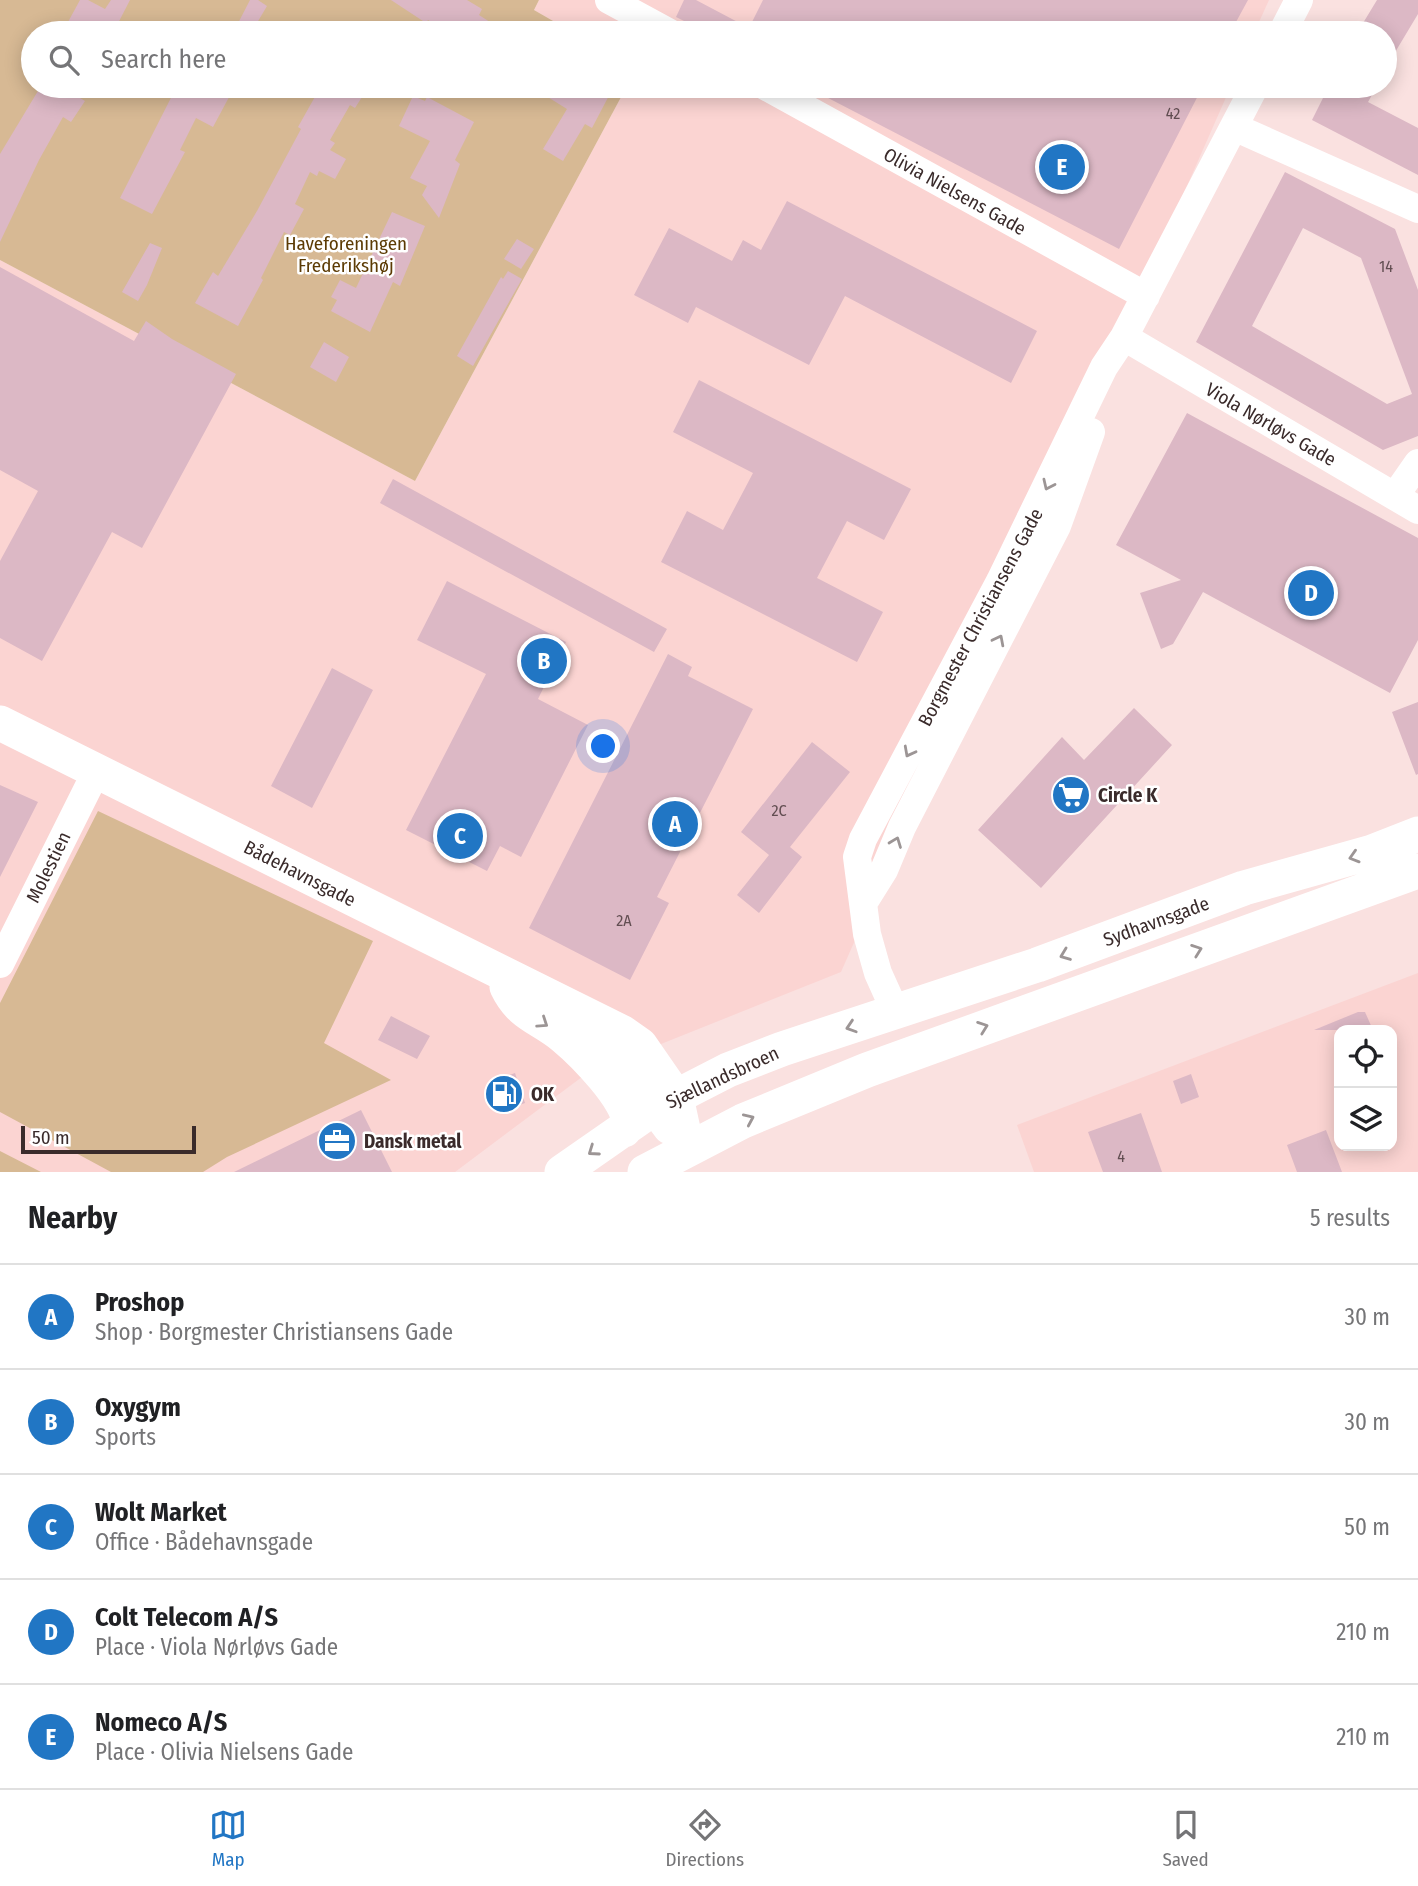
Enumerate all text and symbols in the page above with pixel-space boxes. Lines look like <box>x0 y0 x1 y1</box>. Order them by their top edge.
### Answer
search box <box>21 21 1397 98</box>
icon: search <box>45 41 83 79</box>
text: Search here <box>101 44 226 75</box>
house number: 42 <box>1166 104 1180 123</box>
pin: E <box>1039 141 1085 193</box>
street label: Olivia Nielsens Gade <box>879 143 1030 240</box>
park label: Haveforeningen Frederikshøj <box>285 232 407 277</box>
house number: 14 <box>1379 257 1393 276</box>
street label: Viola Nørløvs Gade <box>1201 378 1340 471</box>
one-way arrow <box>1042 478 1056 490</box>
street label: Borgmester Christiansens Gade <box>913 504 1048 730</box>
pin: D <box>1288 567 1334 619</box>
one-way arrow <box>991 634 1004 647</box>
pin: B <box>521 635 567 687</box>
your location <box>586 729 620 763</box>
one-way arrow <box>904 745 918 757</box>
supermarket icon: Circle K <box>1050 774 1092 816</box>
place label: Circle K <box>1098 784 1158 807</box>
pin: A <box>652 798 698 850</box>
house number: 2C <box>771 801 787 820</box>
pin: C <box>437 810 483 862</box>
street label: Molestien <box>21 828 76 907</box>
street label: Bådehavnsgade <box>240 835 359 911</box>
one-way arrow <box>888 837 902 849</box>
one-way arrow <box>1348 849 1360 864</box>
street label: Sydhavnsgade <box>1100 892 1212 951</box>
house number: 2A <box>616 911 632 930</box>
one-way arrow <box>1191 944 1203 958</box>
one-way arrow <box>1060 947 1072 961</box>
one-way arrow <box>535 1015 548 1027</box>
one-way arrow <box>846 1019 858 1033</box>
one-way arrow <box>977 1021 989 1035</box>
map controls <box>1334 1025 1397 1151</box>
button: locate <box>1334 1025 1397 1088</box>
street label: Sjællandsbroen <box>662 1041 782 1114</box>
fuel station icon: OK <box>483 1073 525 1115</box>
place label: OK <box>531 1083 555 1106</box>
button: layers <box>1334 1088 1397 1151</box>
one-way arrow <box>742 1113 754 1127</box>
office icon: Dansk metal <box>316 1120 358 1162</box>
scale bar <box>21 1123 196 1155</box>
text: 50 m <box>32 1126 70 1149</box>
place label: Dansk metal <box>364 1130 462 1153</box>
one-way arrow <box>588 1143 601 1155</box>
house number: 4 <box>1117 1147 1125 1166</box>
text: Nearby <box>28 1200 117 1236</box>
text: 5 results <box>1310 1204 1390 1232</box>
text: Proshop <box>95 1287 184 1318</box>
text: A <box>45 1303 57 1331</box>
text: 30 m <box>1345 1303 1390 1331</box>
text: Shop · Borgmester Christiansens Gade <box>95 1318 453 1346</box>
text: Oxygym <box>95 1392 181 1423</box>
text: B <box>45 1408 57 1436</box>
text: 30 m <box>1345 1408 1390 1436</box>
text: Sports <box>95 1423 156 1451</box>
text: Wolt Market <box>95 1497 227 1528</box>
text: C <box>45 1513 57 1541</box>
text: 50 m <box>1344 1513 1390 1541</box>
text: Office · Bådehavnsgade <box>95 1528 313 1556</box>
text: Colt Telecom A/S <box>95 1602 278 1633</box>
text: D <box>44 1618 58 1646</box>
text: 210 m <box>1336 1618 1390 1646</box>
text: Place · Viola Nørløvs Gade <box>95 1633 338 1661</box>
text: Nomeco A/S <box>95 1707 227 1738</box>
text: E <box>46 1723 56 1751</box>
text: 210 m <box>1336 1723 1390 1751</box>
text: Place · Olivia Nielsens Gade <box>95 1738 353 1766</box>
tab: Map <box>209 1806 247 1871</box>
tab: Directions <box>665 1806 744 1871</box>
tab: Saved <box>1162 1806 1209 1871</box>

